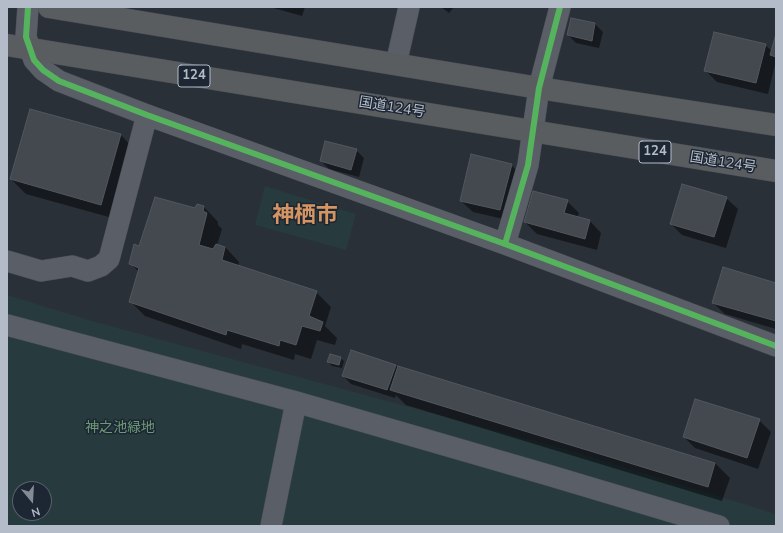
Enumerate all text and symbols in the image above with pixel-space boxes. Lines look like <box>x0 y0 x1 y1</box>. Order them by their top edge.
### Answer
road number: 124 <box>178 65 210 87</box>
street label: 国道124号 <box>357 94 427 122</box>
road number: 124 <box>639 141 671 163</box>
street label: 国道124号 <box>688 149 758 177</box>
district label: 神栖市 <box>272 204 338 230</box>
park label: 神之池緑地 <box>85 421 155 437</box>
north arrow <box>12 481 52 521</box>
text: N <box>29 504 42 520</box>

